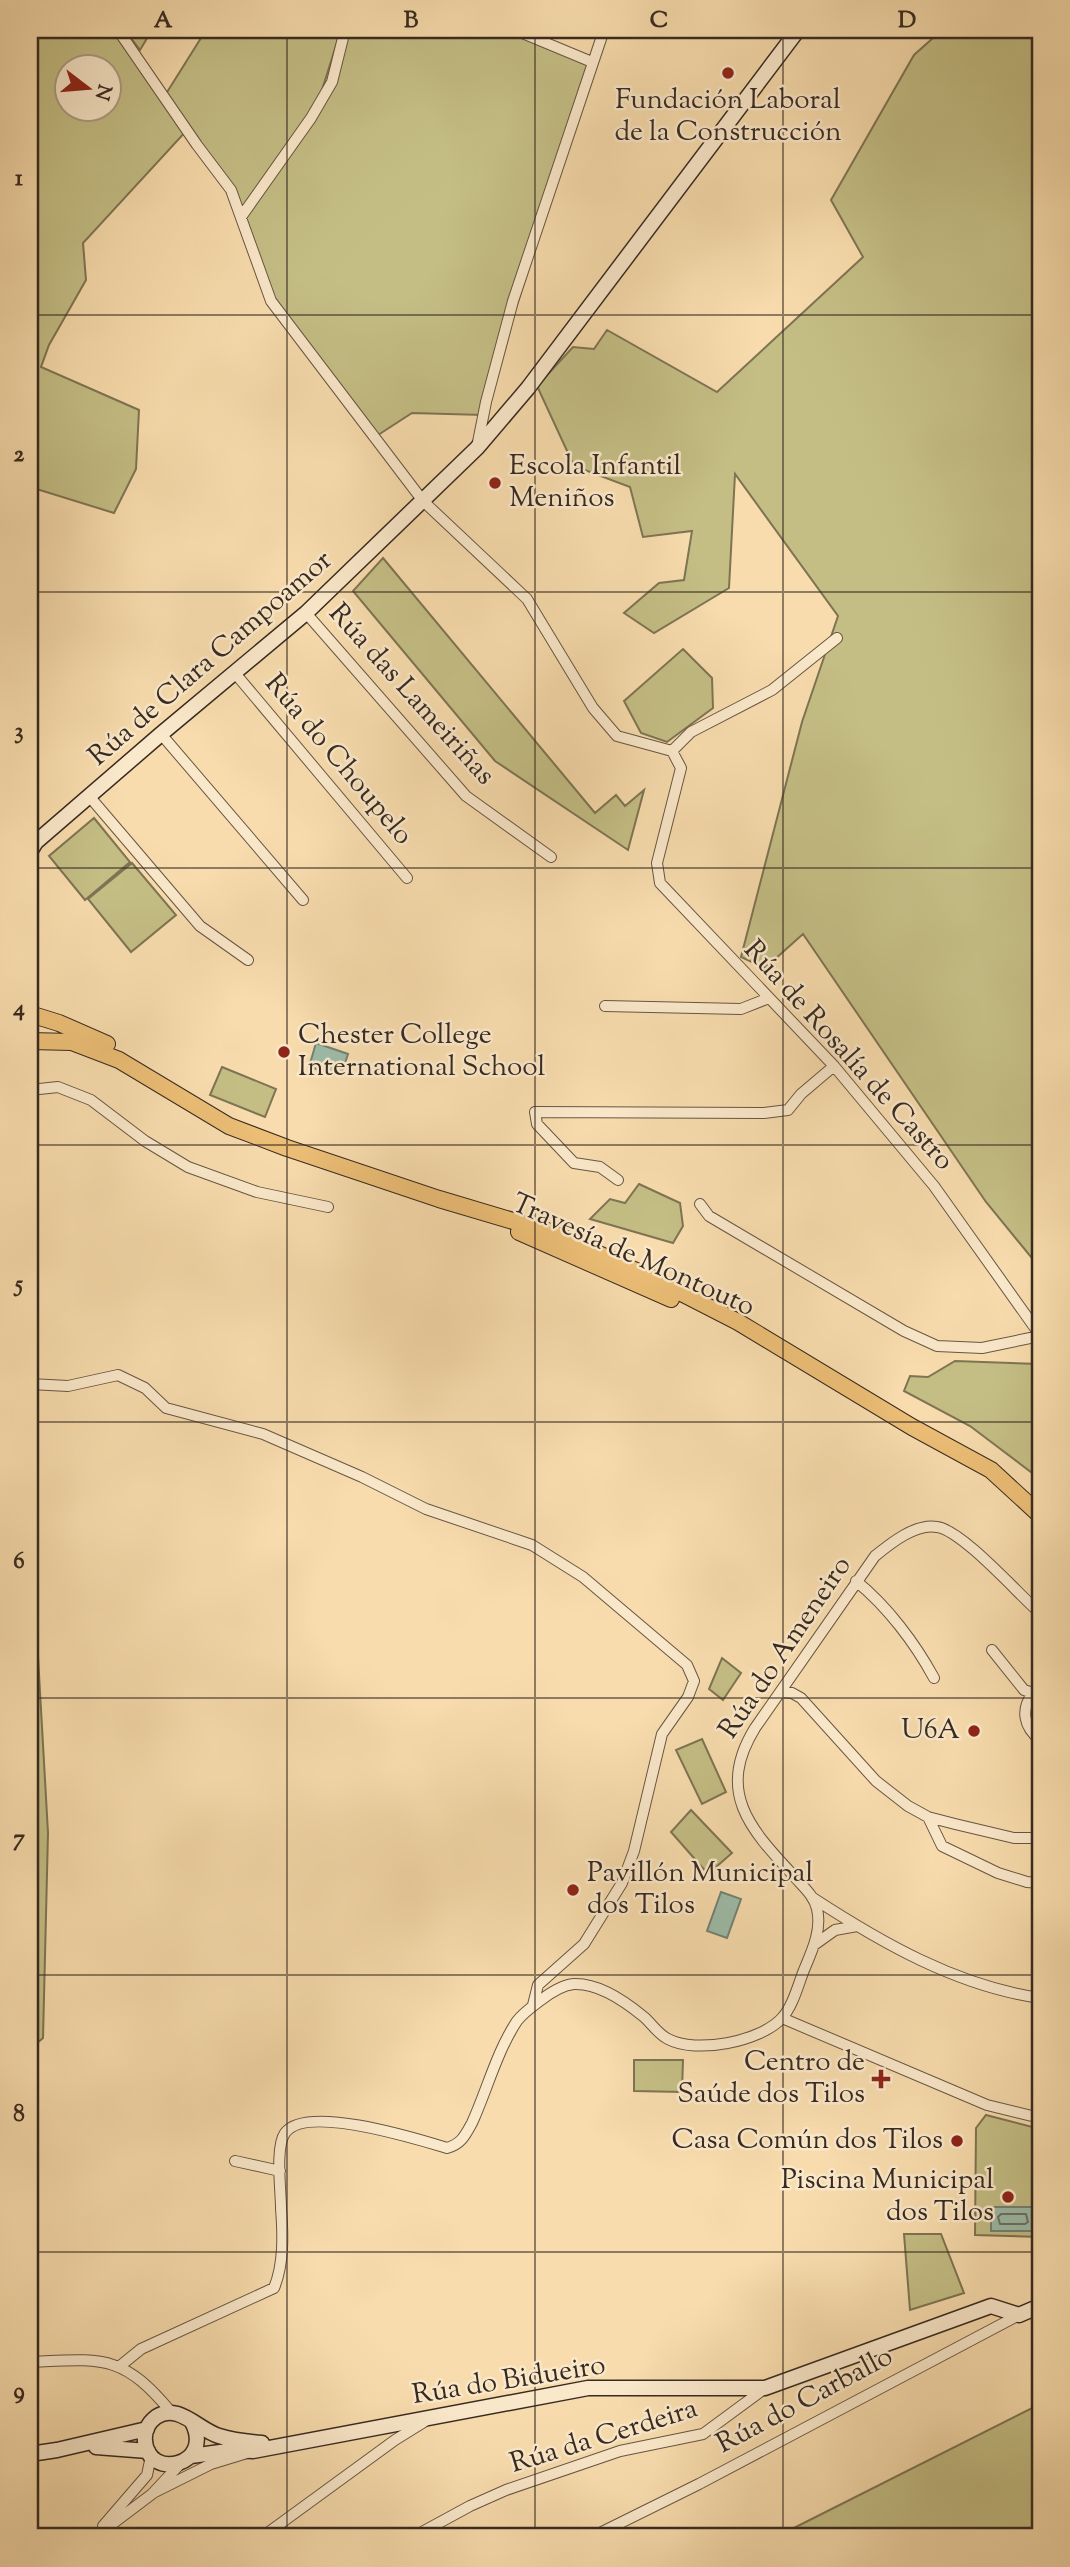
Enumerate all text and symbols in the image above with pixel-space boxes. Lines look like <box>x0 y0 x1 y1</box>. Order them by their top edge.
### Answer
text: A <box>154 5 173 38</box>
text: B <box>404 5 419 38</box>
text: C <box>650 5 668 38</box>
text: D <box>898 5 916 38</box>
north arrow <box>52 52 122 122</box>
marker: Fundación Laboral de la Construcción <box>720 65 736 81</box>
text: N <box>87 81 117 103</box>
place label: Fundación Laboral de la Construcción <box>614 81 842 153</box>
text: 1 <box>15 163 23 196</box>
text: 2 <box>14 439 25 472</box>
place label: Escola Infantil Meniños <box>509 447 682 519</box>
marker: Escola Infantil Meniños <box>487 475 503 491</box>
street label: Rúa de Clara Campoamor <box>80 541 342 776</box>
street label: Rúa das Lameiriñas <box>318 595 504 795</box>
street label: Rúa do Choupelo <box>254 666 422 854</box>
text: 3 <box>14 716 24 749</box>
street label: Rúa de Rosalía de Castro <box>733 932 963 1180</box>
text: 4 <box>12 993 25 1026</box>
place label: Chester College International School <box>298 1016 546 1088</box>
marker: Chester College International School <box>276 1044 292 1060</box>
street label: Travesía de Montouto <box>505 1184 761 1328</box>
text: 5 <box>13 1269 23 1302</box>
text: 6 <box>13 1546 25 1579</box>
street label: Rúa do Ameneiro <box>710 1549 862 1747</box>
place label: U6A <box>901 1711 960 1751</box>
marker: U6A <box>966 1723 982 1739</box>
text: 7 <box>13 1823 25 1856</box>
place label: Pavillón Municipal dos Tilos <box>587 1854 813 1926</box>
marker: Pavillón Municipal dos Tilos <box>565 1882 581 1898</box>
place label: Centro de Saúde dos Tilos <box>677 2043 865 2115</box>
marker: Centro de Saúde dos Tilos <box>871 2069 891 2089</box>
text: 8 <box>13 2099 25 2132</box>
place label: Casa Común dos Tilos <box>671 2121 943 2161</box>
marker: Casa Común dos Tilos <box>949 2133 965 2149</box>
place label: Piscina Municipal dos Tilos <box>781 2161 994 2233</box>
marker: Piscina Municipal dos Tilos <box>1000 2189 1016 2205</box>
street label: Rúa do Carballo <box>710 2338 900 2464</box>
street label: Rúa do Bidueiro <box>410 2346 608 2416</box>
text: 9 <box>13 2376 25 2409</box>
street label: Rúa da Cerdeira <box>505 2389 703 2485</box>

